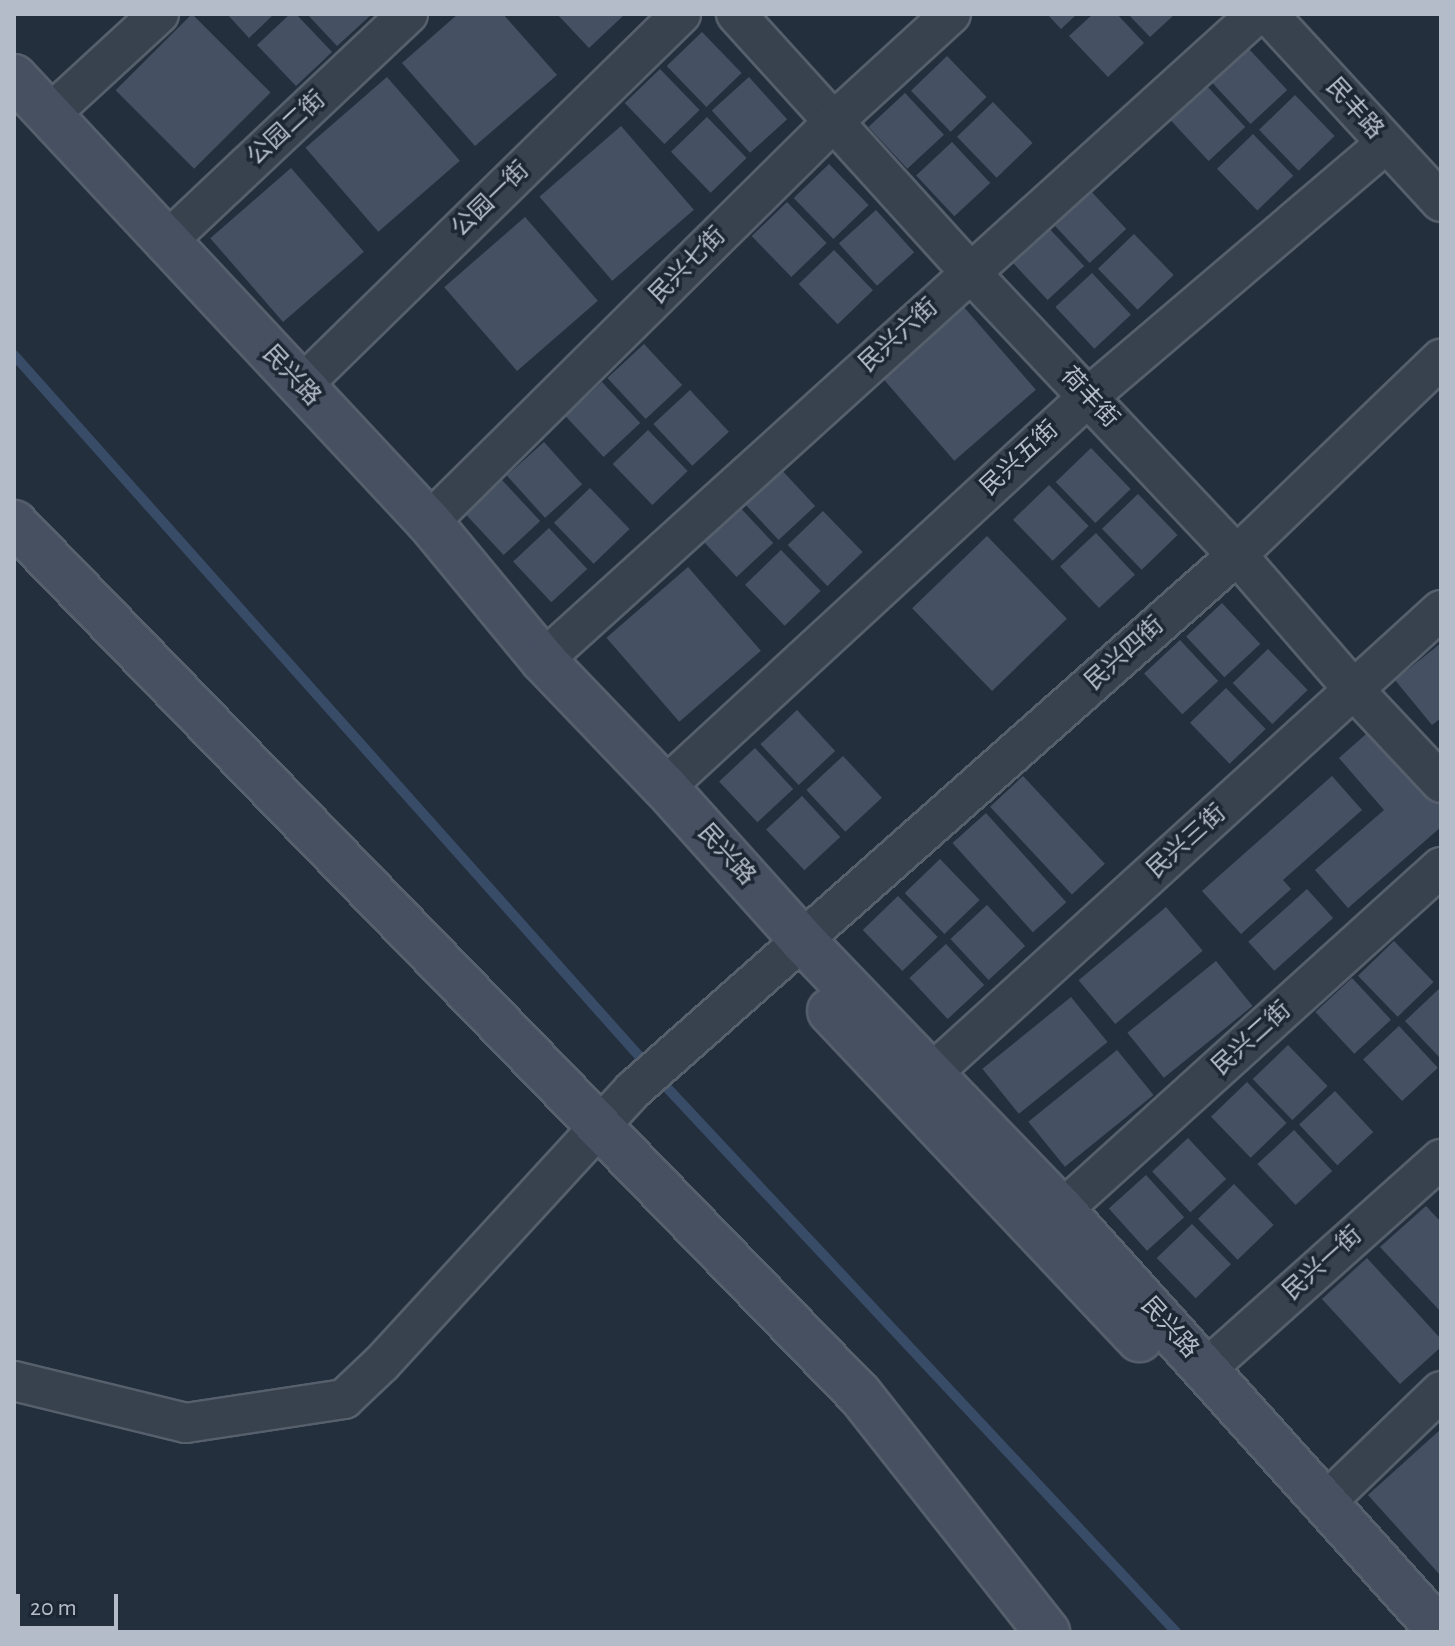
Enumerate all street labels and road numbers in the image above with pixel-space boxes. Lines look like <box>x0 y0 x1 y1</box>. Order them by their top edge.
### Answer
street label: 民丰路 <box>1319 73 1389 145</box>
street label: 公园二街 <box>242 86 332 172</box>
street label: 公园一街 <box>446 156 536 244</box>
street label: 民兴七街 <box>644 222 732 310</box>
street label: 民兴六街 <box>854 293 944 379</box>
street label: 民兴路 <box>256 340 326 412</box>
street label: 荷丰街 <box>1054 362 1124 434</box>
street label: 民兴五街 <box>975 416 1065 502</box>
street label: 民兴四街 <box>1080 611 1170 697</box>
street label: 民兴三街 <box>1142 799 1232 885</box>
street label: 民兴路 <box>691 819 761 891</box>
street label: 民兴二街 <box>1207 996 1297 1082</box>
street label: 民兴一街 <box>1278 1221 1368 1307</box>
street label: 民兴路 <box>1134 1292 1204 1364</box>

